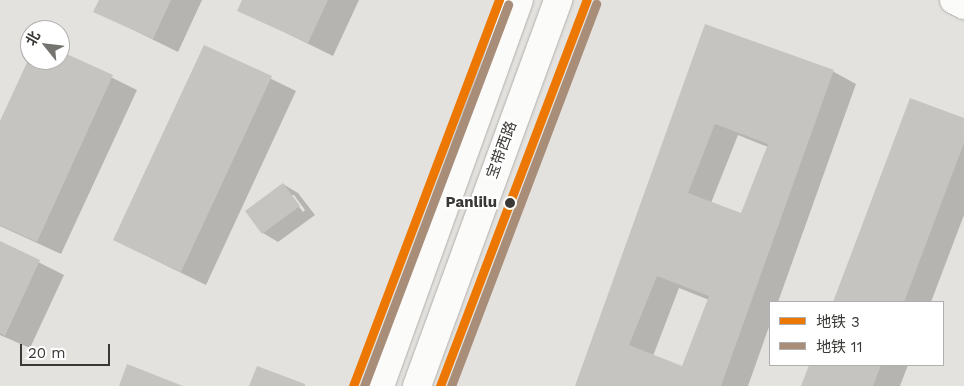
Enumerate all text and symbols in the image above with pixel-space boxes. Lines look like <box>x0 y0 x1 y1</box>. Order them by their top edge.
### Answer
north arrow <box>20 20 70 70</box>
text: 北 <box>22 28 43 48</box>
street label: 宝带西路 <box>483 119 521 181</box>
place label: Panlilu <box>446 194 497 212</box>
marker: Panlilu <box>501 194 519 212</box>
legend <box>769 301 944 366</box>
text: 地铁 3 <box>816 313 860 331</box>
scale bar <box>22 334 112 366</box>
text: 地铁 11 <box>816 338 863 356</box>
text: 20 m <box>28 344 66 362</box>

